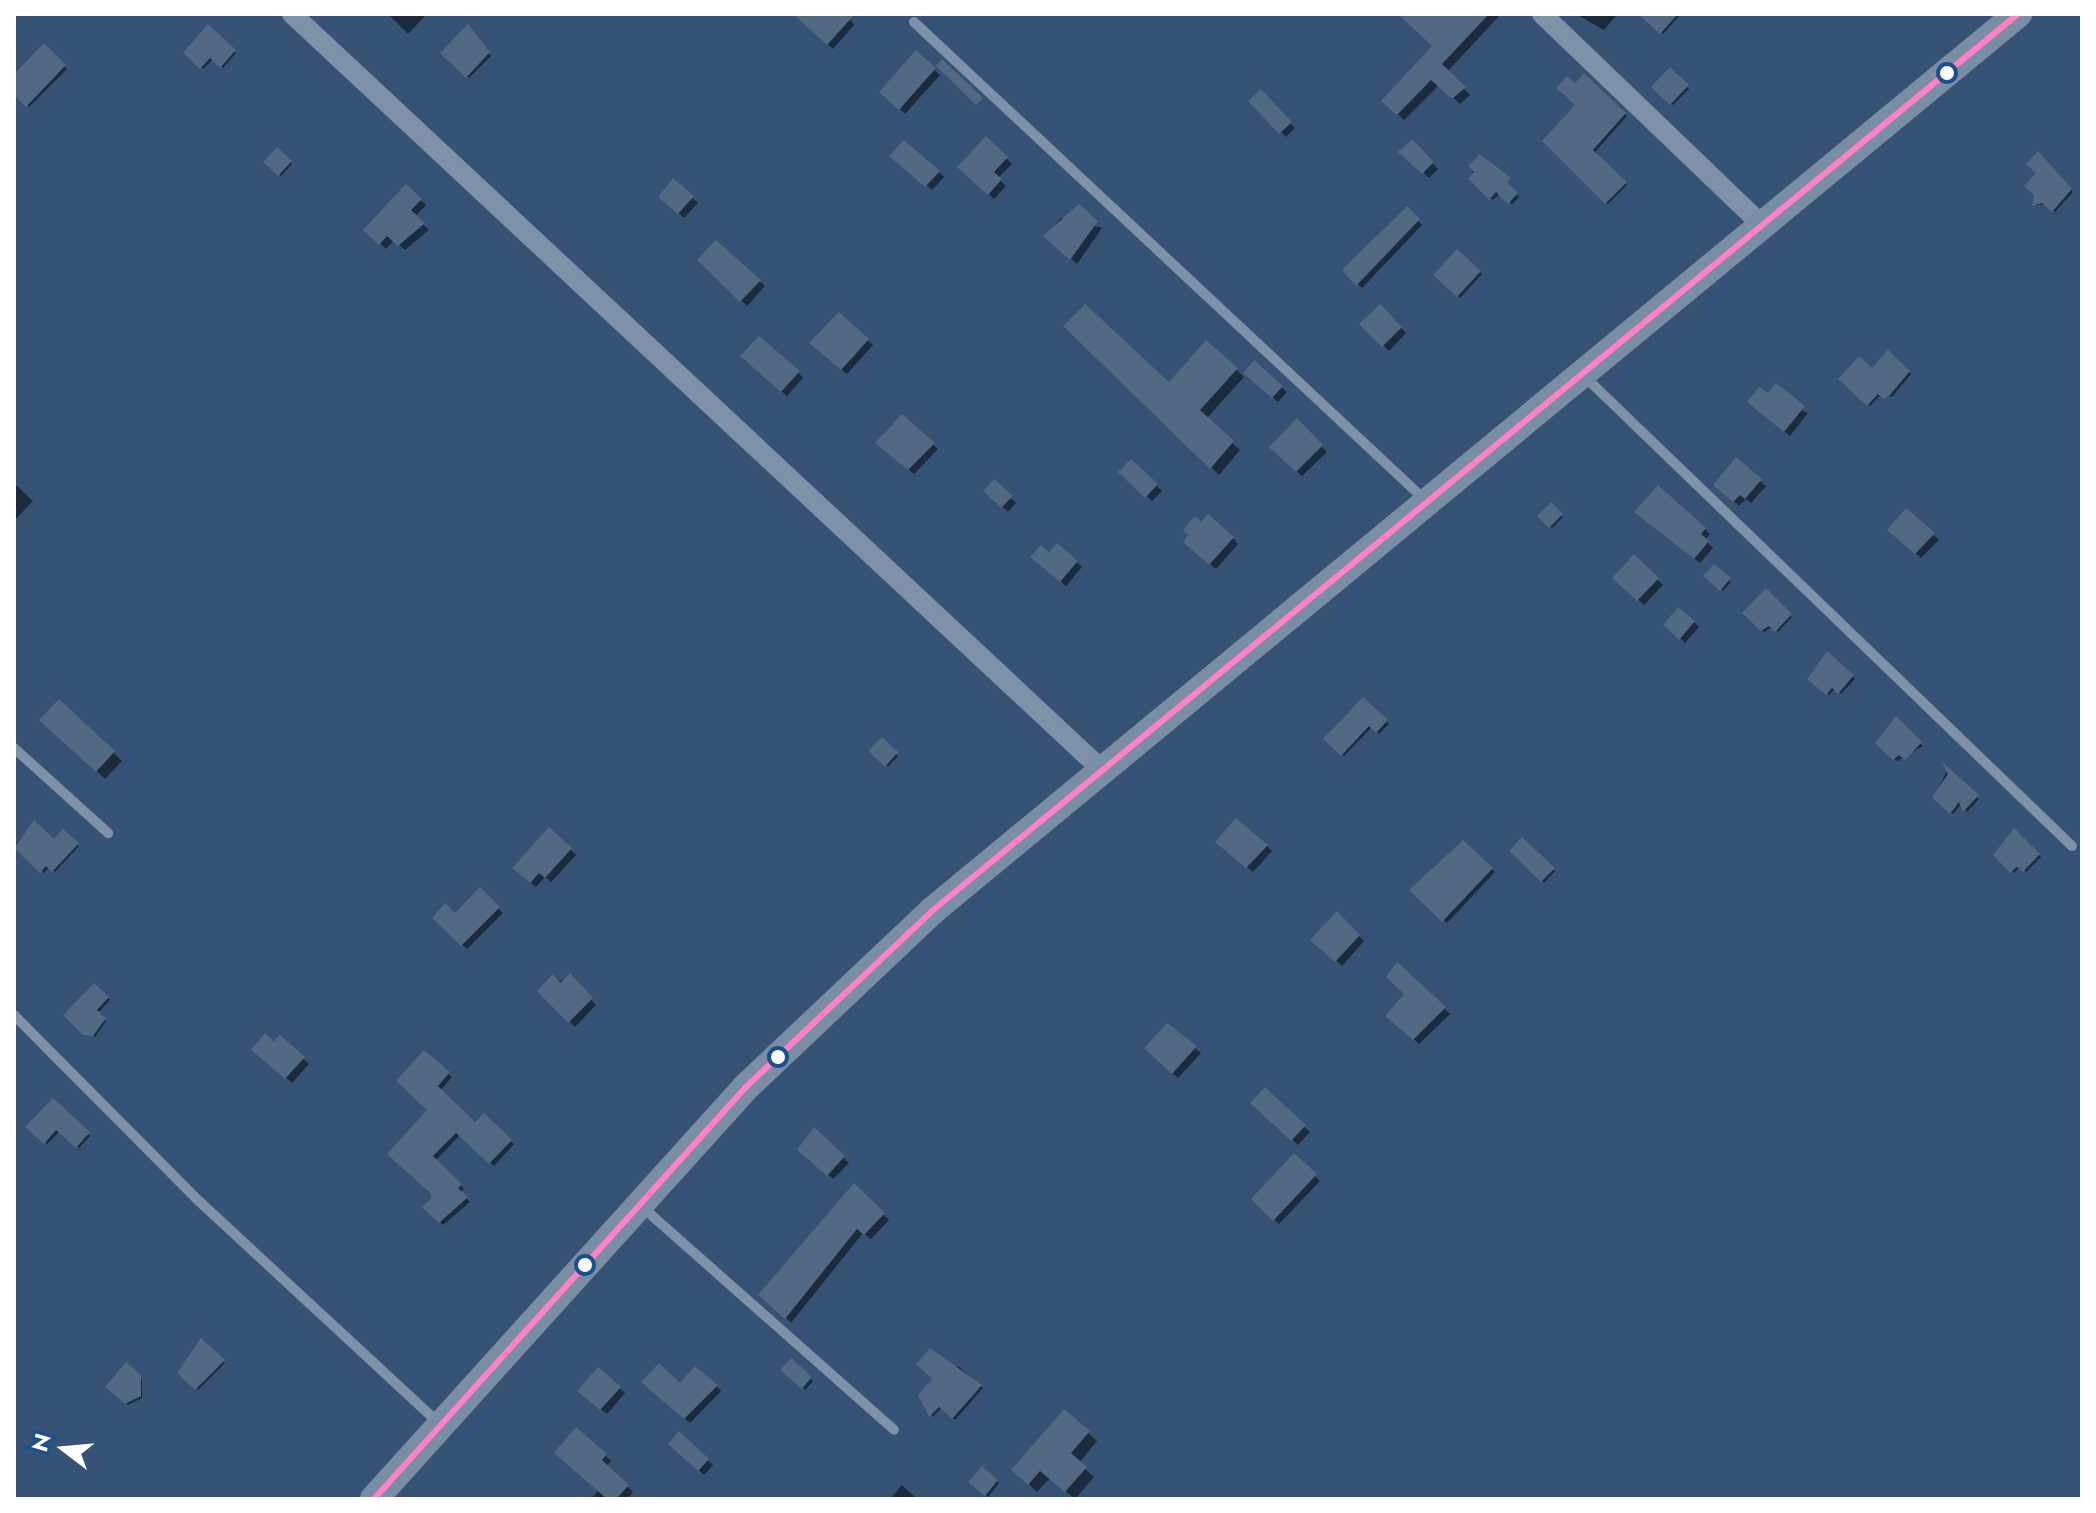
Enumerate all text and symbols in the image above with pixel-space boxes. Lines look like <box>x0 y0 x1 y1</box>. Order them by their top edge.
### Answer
unlabelled marker <box>1939 65 1955 81</box>
unlabelled marker <box>770 1049 786 1065</box>
unlabelled marker <box>577 1257 593 1273</box>
north arrow <box>24 1409 104 1489</box>
text: N <box>23 1430 59 1455</box>

